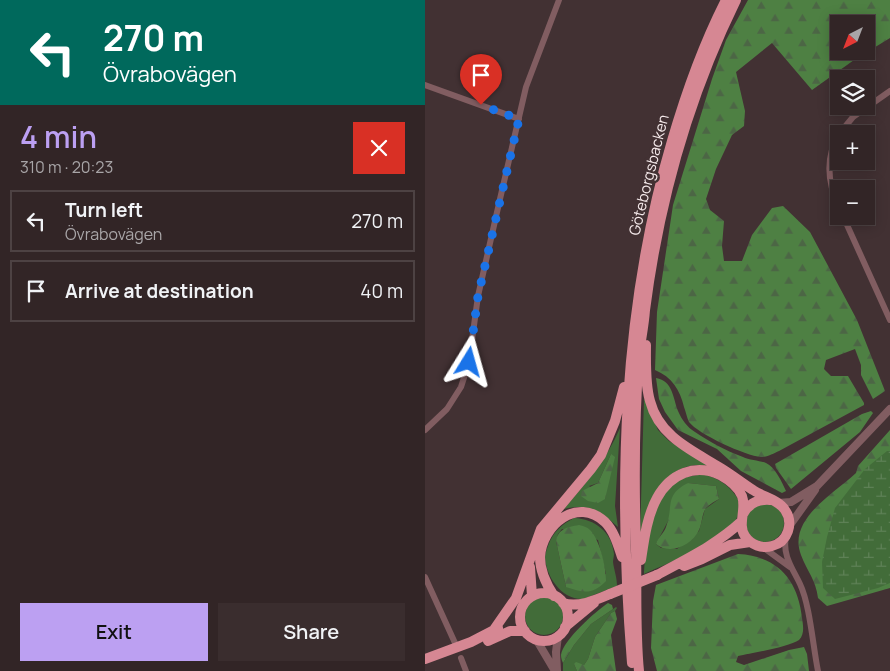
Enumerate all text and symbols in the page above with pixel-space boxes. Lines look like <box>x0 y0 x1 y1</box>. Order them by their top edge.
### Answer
text: 270 m <box>103 14 204 62</box>
north arrow <box>830 15 875 60</box>
map controls <box>830 15 875 225</box>
icon: left <box>20 20 85 85</box>
pin <box>460 54 502 105</box>
text: Övrabovägen <box>103 59 237 89</box>
icon: arrive <box>467 61 495 89</box>
button: layers <box>830 70 875 115</box>
street label: Göteborgsbacken <box>623 112 674 237</box>
text: 4 min <box>20 116 97 157</box>
button: close <box>353 122 405 174</box>
button: + <box>830 125 875 170</box>
text: 310 m · 20:23 <box>20 156 113 178</box>
button: − <box>830 180 875 225</box>
text: Turn left <box>65 197 143 223</box>
icon: left <box>22 207 50 235</box>
text: 270 m <box>351 208 403 234</box>
text: Övrabovägen <box>65 223 162 245</box>
icon: arrive <box>22 277 50 305</box>
text: Arrive at destination <box>65 278 254 304</box>
text: 40 m <box>360 278 403 304</box>
position arrow <box>442 335 494 387</box>
button: Exit <box>20 603 208 661</box>
button: Share <box>218 603 405 661</box>

